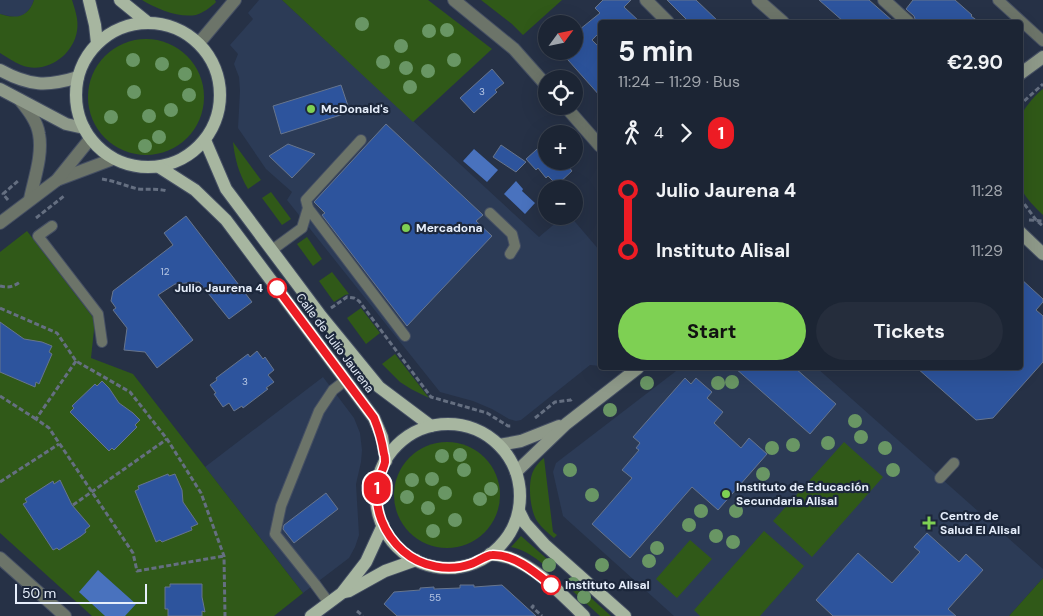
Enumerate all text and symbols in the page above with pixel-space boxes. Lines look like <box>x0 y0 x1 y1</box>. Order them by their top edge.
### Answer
north arrow <box>538 15 582 60</box>
map controls <box>538 15 583 225</box>
text: 5 min <box>618 33 693 70</box>
text: €2.90 <box>947 50 1003 75</box>
button: locate <box>538 70 583 115</box>
text: 11:24 – 11:29 · Bus <box>618 71 740 92</box>
house number: 3 <box>479 85 485 98</box>
place label: McDonald's <box>321 101 389 117</box>
marker: McDonald's <box>305 103 317 115</box>
icon: walk <box>618 119 646 147</box>
icon: forward <box>672 119 700 147</box>
text: 1 <box>718 121 724 145</box>
text: 4 <box>654 122 664 143</box>
button: + <box>538 125 583 170</box>
text: Julio Jaurena 4 <box>656 178 796 203</box>
button: − <box>538 180 583 225</box>
text: 11:28 <box>971 180 1003 201</box>
place label: Mercadona <box>416 220 483 236</box>
marker: Mercadona <box>400 222 412 234</box>
text: Instituto Alisal <box>656 238 790 263</box>
text: 11:29 <box>971 240 1003 261</box>
house number: 12 <box>161 265 170 278</box>
marker: Julio Jaurena 4 <box>267 278 287 298</box>
place label: Julio Jaurena 4 <box>174 280 263 296</box>
street label: Calle de Julio Jaurena <box>292 290 378 396</box>
button: Start <box>618 302 806 360</box>
button: Tickets <box>816 302 1003 360</box>
house number: 3 <box>242 375 248 388</box>
line badge: 1 <box>361 472 393 504</box>
text: 1 <box>374 476 380 500</box>
place label: Instituto de Educación Secundaria Alisal <box>736 479 869 509</box>
marker: Instituto de Educación Secundaria Alisal <box>720 488 732 500</box>
place label: Centro de Salud El Alisal <box>940 508 1020 538</box>
marker: Centro de Salud El Alisal <box>922 516 936 530</box>
marker: Instituto Alisal <box>541 575 561 595</box>
place label: Instituto Alisal <box>565 577 650 593</box>
scale bar <box>15 581 148 604</box>
text: 50 m <box>22 584 56 602</box>
house number: 55 <box>429 591 441 604</box>

